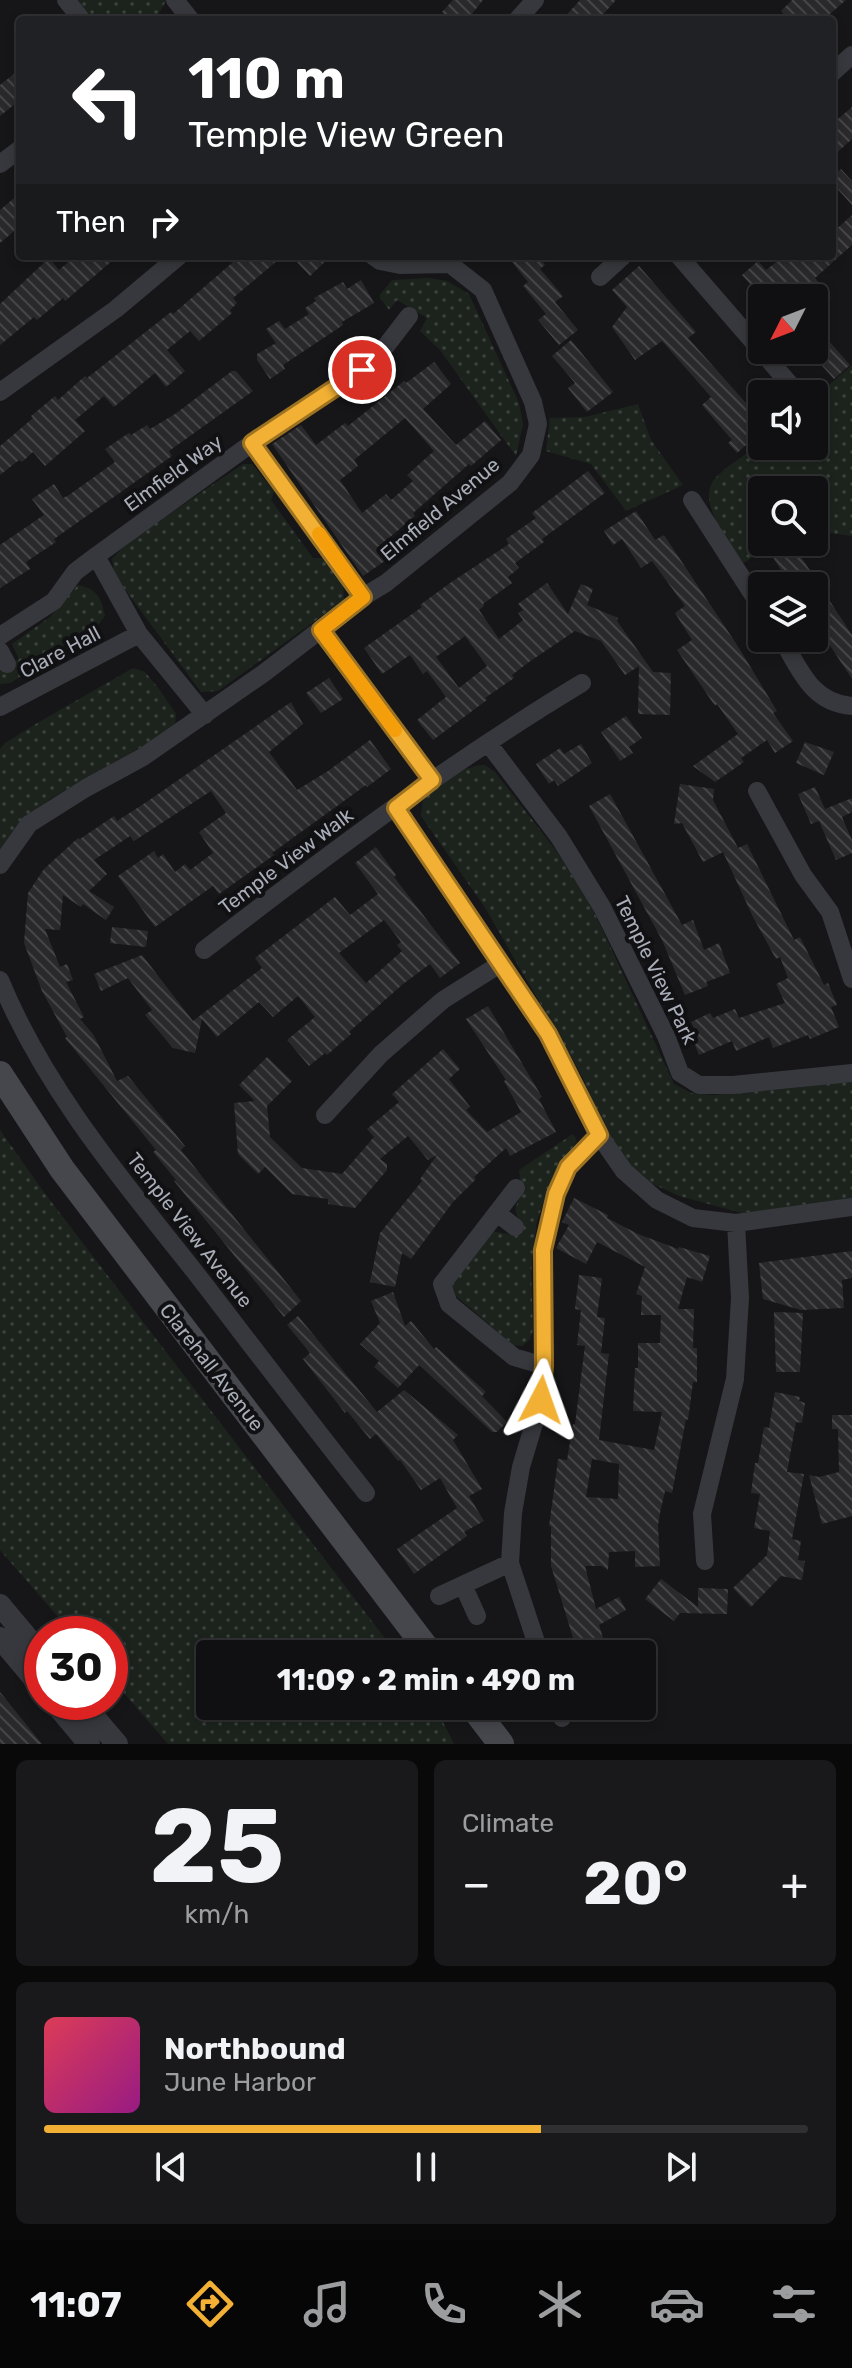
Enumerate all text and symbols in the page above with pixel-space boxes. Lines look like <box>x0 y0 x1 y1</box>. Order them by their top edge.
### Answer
text: 110 m <box>188 46 345 112</box>
icon: left <box>56 48 160 152</box>
text: Temple View Green <box>188 113 504 156</box>
icon: right <box>142 200 186 244</box>
text: Then <box>56 204 126 240</box>
north arrow <box>748 284 828 364</box>
map controls <box>748 284 828 652</box>
pin <box>328 336 396 404</box>
icon: arrive <box>340 348 384 392</box>
button: sound <box>748 380 828 460</box>
street label: Elmfield Way <box>119 429 227 517</box>
street label: Elmfield Avenue <box>376 452 504 566</box>
button: search <box>748 476 828 556</box>
button: layers <box>748 572 828 652</box>
street label: Clare Hall <box>16 621 104 683</box>
street label: Temple View Walk <box>214 802 358 919</box>
street label: Temple View Park <box>610 892 703 1049</box>
street label: Temple View Avenue <box>122 1148 258 1312</box>
street label: Clarehall Avenue <box>155 1298 269 1436</box>
position arrow <box>499 1358 583 1442</box>
speed limit sign: 30 <box>24 1616 128 1720</box>
text: 11:09 · 2 min · 490 m <box>277 1662 575 1698</box>
text: 25 <box>150 1785 284 1908</box>
text: Climate <box>462 1808 554 1839</box>
text: 20° <box>583 1848 688 1919</box>
text: − <box>462 1858 491 1910</box>
text: + <box>781 1858 808 1910</box>
text: km/h <box>185 1899 249 1930</box>
text: Northbound <box>164 2031 346 2067</box>
text: June Harbor <box>164 2067 316 2098</box>
icon: previous <box>149 2145 193 2189</box>
icon: pause <box>404 2145 448 2189</box>
icon: next <box>659 2145 703 2189</box>
icon: directions <box>182 2276 238 2332</box>
icon: music <box>299 2276 355 2332</box>
icon: phone <box>416 2276 472 2332</box>
icon: climate <box>532 2276 588 2332</box>
icon: car <box>649 2276 705 2332</box>
icon: filters <box>766 2276 822 2332</box>
text: 11:07 <box>30 2283 122 2326</box>

